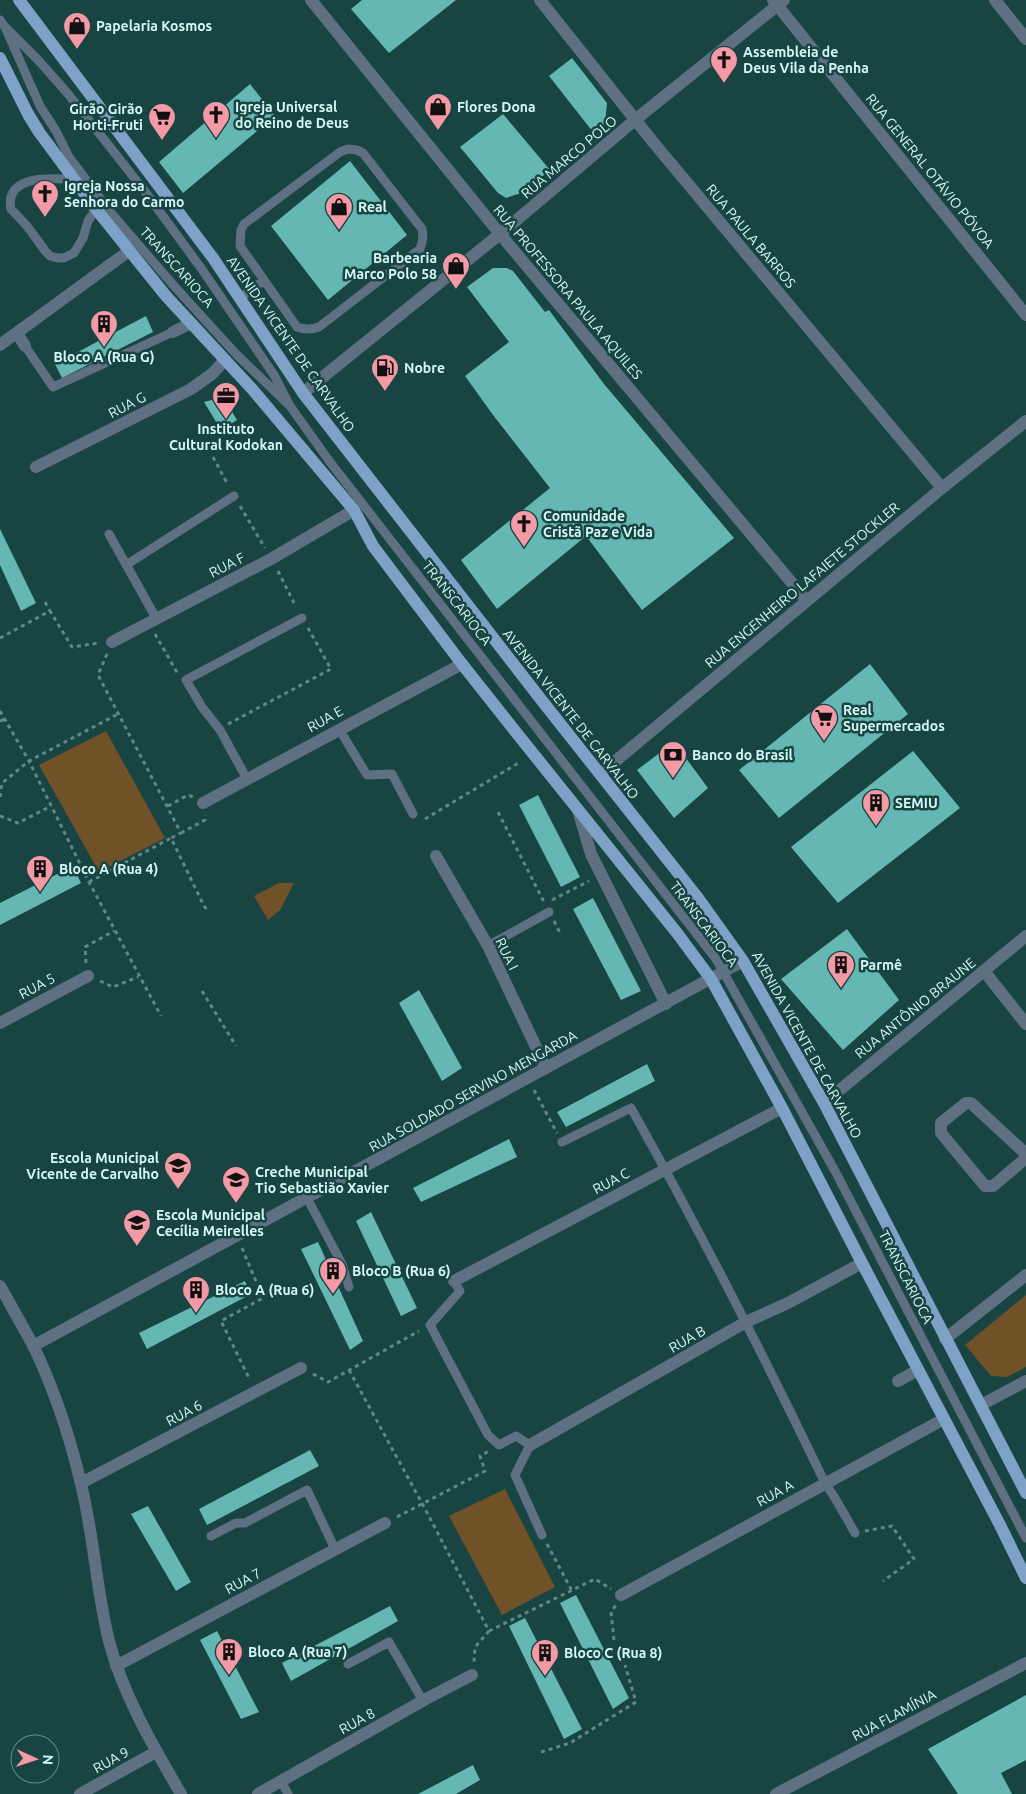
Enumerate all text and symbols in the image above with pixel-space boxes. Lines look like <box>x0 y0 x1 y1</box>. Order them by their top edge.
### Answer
shop icon: Papelaria Kosmos <box>62 11 92 50</box>
place label: Papelaria Kosmos <box>96 18 213 34</box>
place label: Assembleia de Deus Vila da Penha <box>743 44 869 76</box>
church icon: Assembleia de Deus Vila da Penha <box>709 45 739 84</box>
street label: RUA GENERAL OTÁVIO PÓVOA <box>863 90 998 252</box>
shop icon: Flores Dona <box>423 92 453 131</box>
place label: Igreja Universal do Reino de Deus <box>235 99 349 131</box>
place label: Flores Dona <box>457 99 536 115</box>
church icon: Igreja Universal do Reino de Deus <box>201 100 231 139</box>
place label: Girão Girão Horti-Fruti <box>69 101 143 133</box>
supermarket icon: Girão Girão Horti-Fruti <box>147 102 177 141</box>
street label: RUA MARCO POLO <box>518 112 620 202</box>
place label: Igreja Nossa Senhora do Carmo <box>64 178 184 210</box>
church icon: Igreja Nossa Senhora do Carmo <box>30 179 60 218</box>
street label: RUA PAULA BARROS <box>703 181 799 291</box>
shop icon: Real <box>324 192 354 231</box>
place label: Real <box>358 199 387 215</box>
street label: RUA PROFESSORA PAULA AQUILES <box>490 202 646 382</box>
street label: TRANSCARIOCA <box>137 224 217 310</box>
place label: Barbearia Marco Polo 58 <box>344 250 437 282</box>
shop icon: Barbearia Marco Polo 58 <box>441 251 471 290</box>
street label: AVENIDA VICENTE DE CARVALHO <box>224 253 358 435</box>
building icon: Bloco A (Rua G) <box>89 309 119 348</box>
place label: Bloco A (Rua G) <box>53 349 155 365</box>
fuel station icon: Nobre <box>370 353 400 392</box>
place label: Nobre <box>404 360 445 376</box>
office icon: Instituto Cultural Kodokan <box>211 381 241 420</box>
street label: RUA G <box>106 389 148 421</box>
place label: Instituto Cultural Kodokan <box>169 421 283 453</box>
street label: RUA ENGENHEIRO LAFAIETE STOCKLER <box>702 499 903 671</box>
place label: Comunidade Cristã Paz e Vida <box>543 508 653 540</box>
church icon: Comunidade Cristã Paz e Vida <box>509 509 539 548</box>
street label: RUA F <box>206 549 248 581</box>
street label: TRANSCARIOCA <box>419 558 495 648</box>
street label: AVENIDA VICENTE DE CARVALHO <box>500 626 642 802</box>
place label: Real Supermercados <box>843 702 945 734</box>
street label: RUA E <box>304 703 346 735</box>
supermarket icon: Real Supermercados <box>809 703 839 742</box>
bank icon: Banco do Brasil <box>658 740 688 779</box>
place label: Banco do Brasil <box>692 747 793 763</box>
building icon: SEMIU <box>861 788 891 827</box>
place label: SEMIU <box>895 795 938 811</box>
building icon: Bloco A (Rua 4) <box>25 854 55 893</box>
place label: Bloco A (Rua 4) <box>59 861 158 877</box>
street label: TRANSCARIOCA <box>667 878 741 970</box>
street label: RUA I <box>492 935 522 973</box>
street label: AVENIDA VICENTE DE CARVALHO <box>749 949 865 1141</box>
building icon: Parmê <box>826 950 856 989</box>
street label: RUA ANTÔNIO BRAUNE <box>851 954 979 1061</box>
place label: Parmê <box>860 957 902 973</box>
street label: RUA 5 <box>16 970 58 1002</box>
street label: RUA SOLDADO SERVINO MENGARDA <box>366 1027 580 1155</box>
place label: Escola Municipal Vicente de Carvalho <box>26 1150 159 1182</box>
school or university icon: Escola Municipal Vicente de Carvalho <box>163 1151 193 1190</box>
place label: Creche Municipal Tio Sebastião Xavier <box>255 1164 389 1196</box>
school or university icon: Creche Municipal Tio Sebastião Xavier <box>221 1165 251 1204</box>
street label: RUA C <box>590 1165 632 1197</box>
place label: Escola Municipal Cecília Meirelles <box>156 1207 265 1239</box>
school or university icon: Escola Municipal Cecília Meirelles <box>122 1208 152 1247</box>
street label: TRANSCARIOCA <box>876 1228 936 1326</box>
building icon: Bloco B (Rua 6) <box>318 1256 348 1295</box>
place label: Bloco B (Rua 6) <box>352 1263 451 1279</box>
building icon: Bloco A (Rua 6) <box>181 1275 211 1314</box>
place label: Bloco A (Rua 6) <box>215 1282 314 1298</box>
street label: RUA B <box>666 1322 708 1356</box>
street label: RUA 6 <box>163 1397 205 1429</box>
street label: RUA A <box>754 1476 796 1510</box>
street label: RUA 7 <box>222 1565 264 1597</box>
building icon: Bloco A (Rua 7) <box>214 1637 244 1676</box>
building icon: Bloco C (Rua 8) <box>530 1638 560 1677</box>
place label: Bloco A (Rua 7) <box>248 1644 347 1660</box>
place label: Bloco C (Rua 8) <box>564 1645 662 1661</box>
street label: RUA FLAMÍNIA <box>849 1685 939 1744</box>
street label: RUA 8 <box>336 1705 378 1737</box>
north arrow <box>10 1734 60 1784</box>
street label: RUA 9 <box>90 1744 132 1776</box>
text: N <box>40 1754 56 1765</box>

